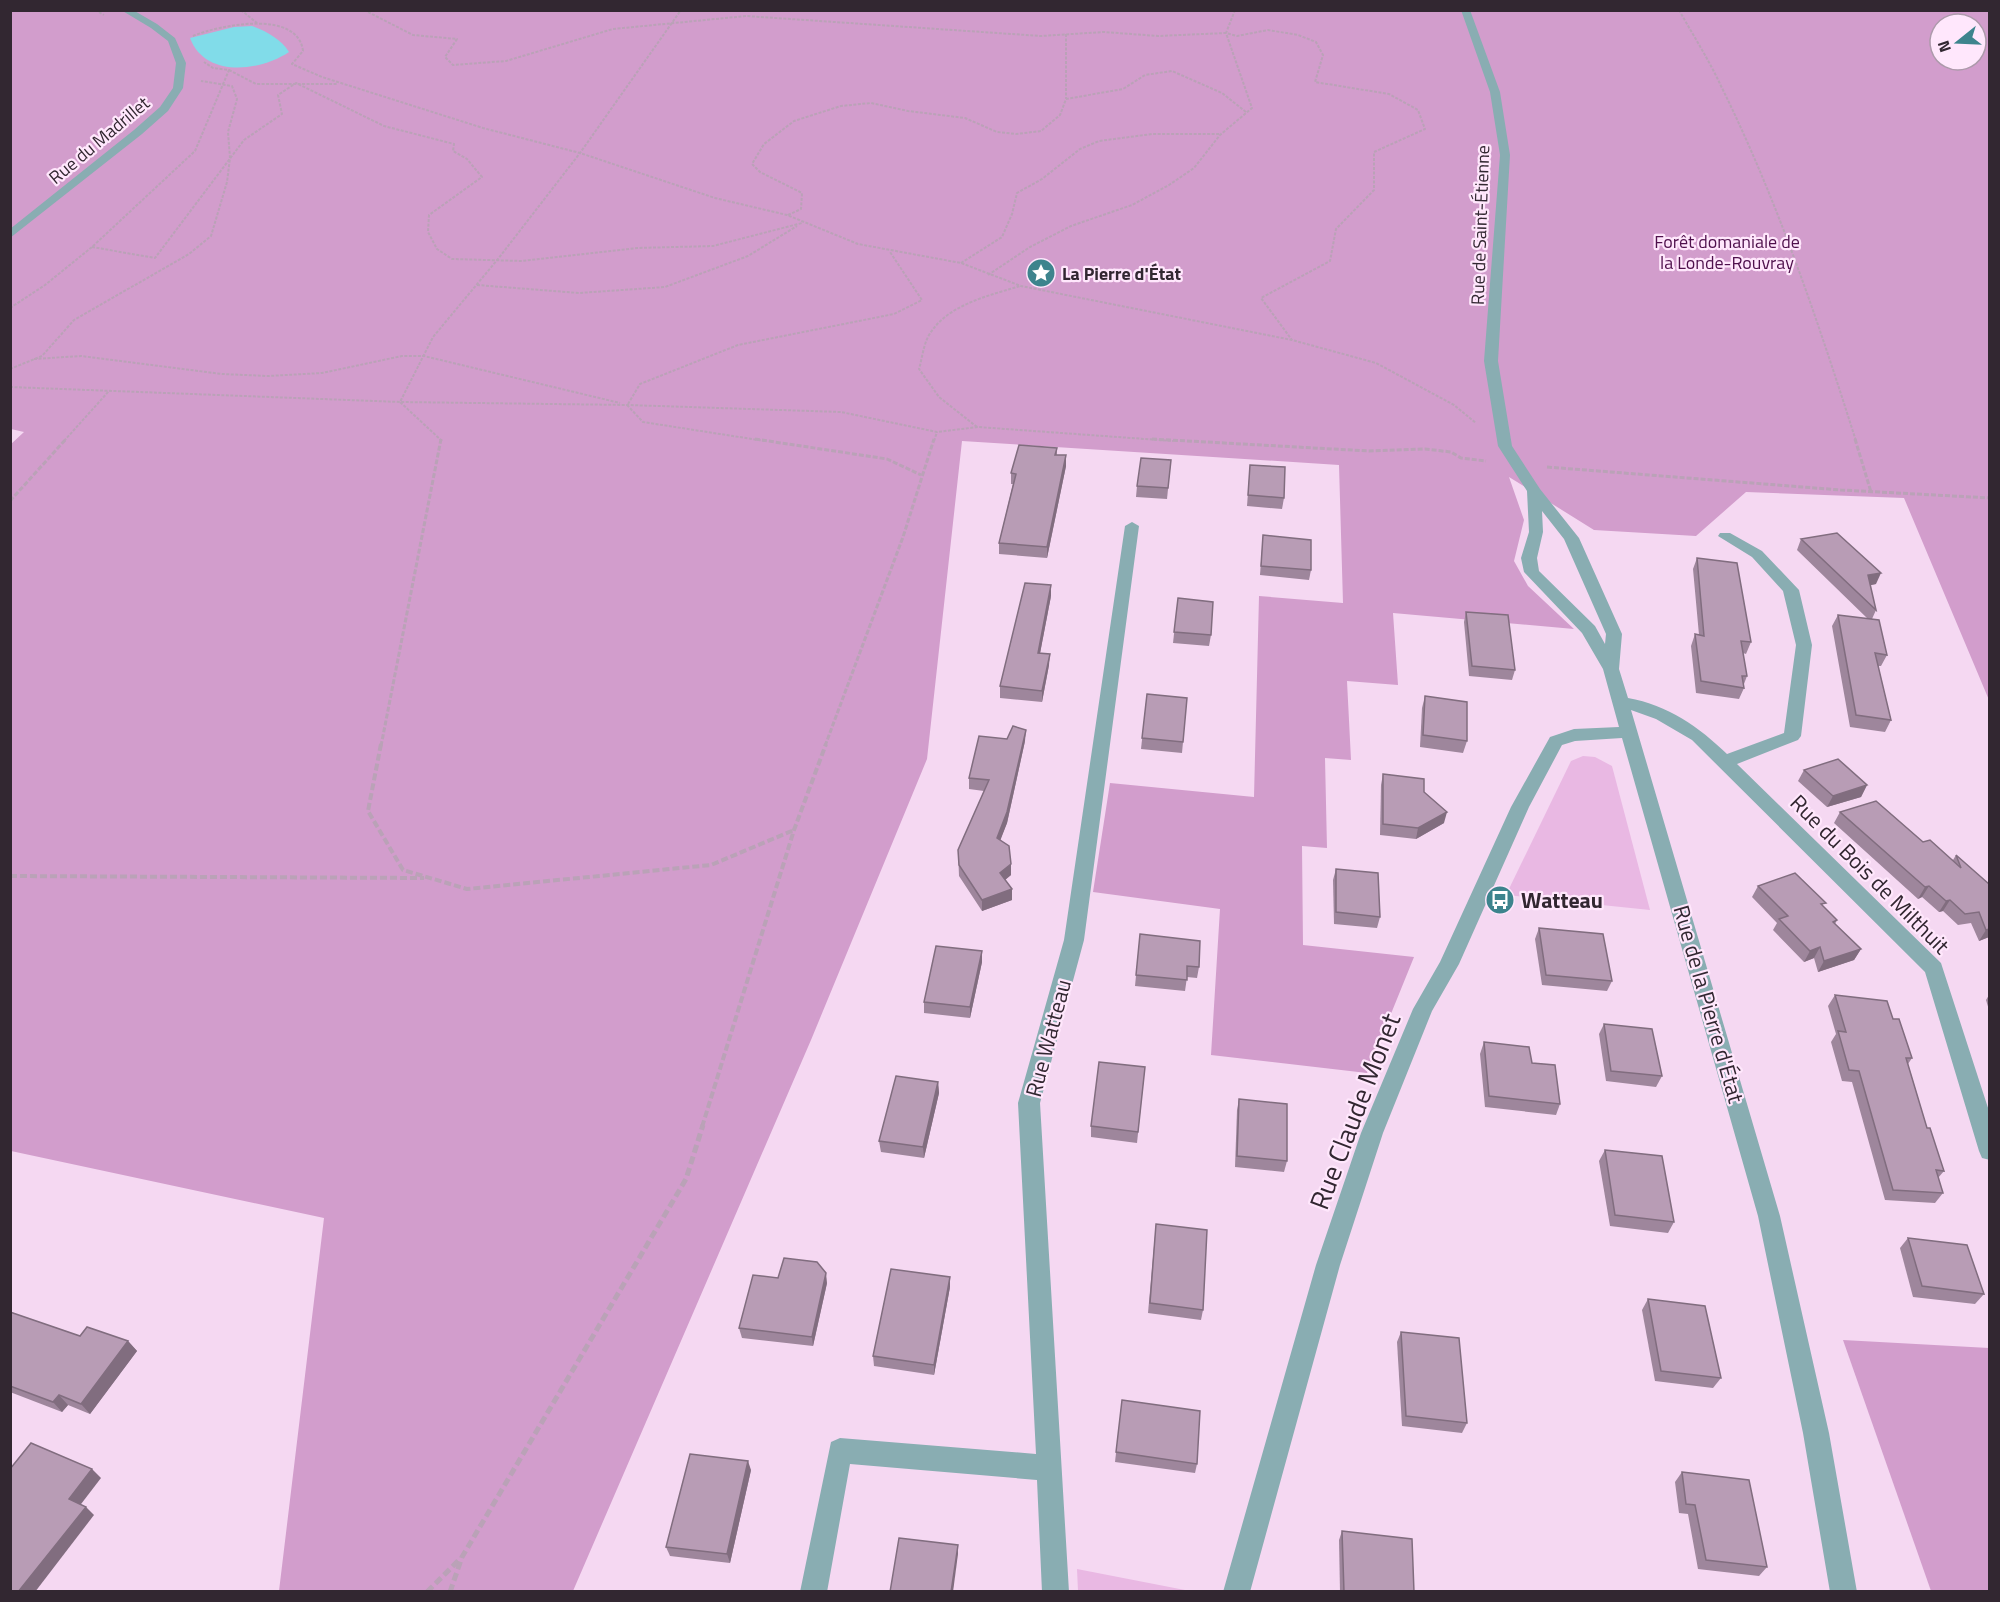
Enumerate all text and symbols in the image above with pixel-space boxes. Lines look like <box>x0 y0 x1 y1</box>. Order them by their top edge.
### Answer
north arrow <box>1928 12 1988 72</box>
text: N <box>1931 38 1957 56</box>
street label: Rue du Madrillet <box>43 89 156 190</box>
street label: Rue de Saint-Étienne <box>1464 145 1496 305</box>
park label: Forêt domaniale de la Londe-Rouvray <box>1654 228 1800 276</box>
place icon: La Pierre d'État <box>1025 257 1057 289</box>
place label: La Pierre d'État <box>1062 260 1182 287</box>
street label: Rue du Bois de Milthuit <box>1782 786 1958 962</box>
place label: Watteau <box>1521 883 1603 917</box>
bus stop icon: Watteau <box>1484 884 1516 916</box>
street label: Rue de la Pierre d'État <box>1665 901 1754 1107</box>
street label: Rue Watteau <box>1016 975 1080 1101</box>
street label: Rue Claude Monet <box>1298 1006 1410 1215</box>

